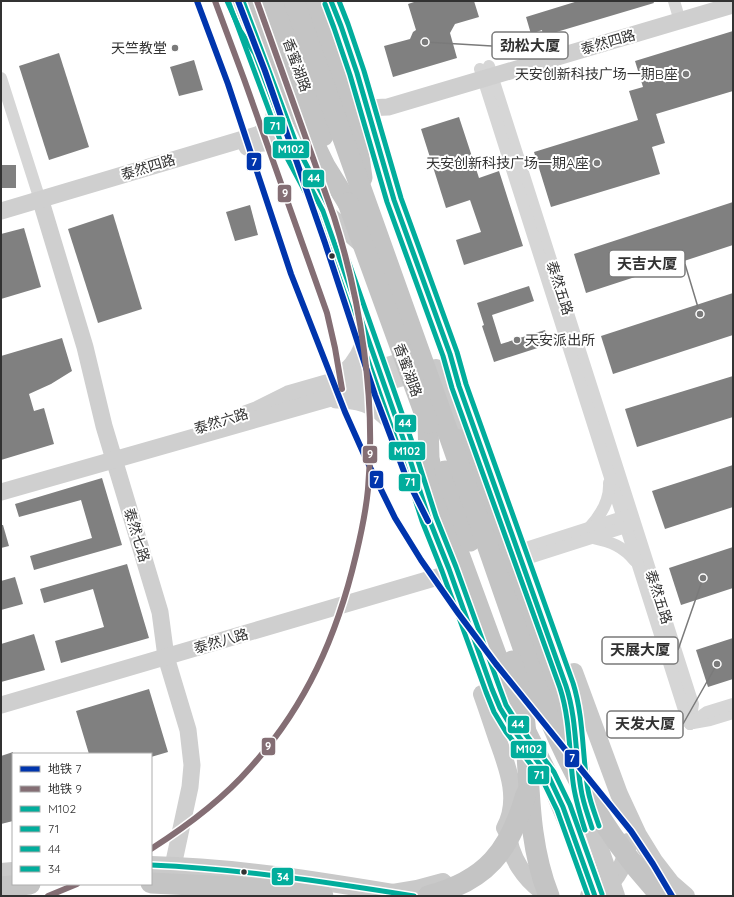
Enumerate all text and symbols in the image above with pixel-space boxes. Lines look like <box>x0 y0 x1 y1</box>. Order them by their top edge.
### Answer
street label: 泰然四路 <box>579 26 637 58</box>
callout: 劲松大厦 <box>492 32 568 59</box>
street label: 香蜜湖路 <box>279 36 315 94</box>
text: 劲松大厦 <box>500 36 560 55</box>
place label: 天竺教堂 <box>111 39 167 57</box>
marker: 天竺教堂 <box>170 43 180 53</box>
place label: 天安创新科技广场一期B座 <box>515 65 678 83</box>
marker: 天安创新科技广场一期B座 <box>681 69 691 79</box>
line badge: 71 <box>263 116 286 135</box>
text: 71 <box>270 119 280 133</box>
line badge: M102 <box>272 140 310 159</box>
text: M102 <box>278 142 304 156</box>
street label: 泰然四路 <box>119 150 177 184</box>
line badge: 7 <box>246 152 262 171</box>
place label: 天安创新科技广场一期A座 <box>426 154 589 172</box>
text: 7 <box>251 155 257 169</box>
marker: 天安创新科技广场一期A座 <box>592 158 602 168</box>
line badge: 44 <box>302 169 325 188</box>
text: 44 <box>308 171 321 185</box>
line badge: 9 <box>277 184 292 203</box>
text: 9 <box>282 186 288 200</box>
callout: 天吉大厦 <box>609 250 685 277</box>
unlabelled marker <box>327 251 337 261</box>
text: 天吉大厦 <box>617 254 677 273</box>
street label: 泰然五路 <box>543 259 577 317</box>
place label: 天安派出所 <box>525 331 595 349</box>
marker: 天安派出所 <box>512 335 522 345</box>
street label: 香蜜湖路 <box>390 341 426 399</box>
street label: 泰然六路 <box>192 404 250 438</box>
line badge: 44 <box>394 414 417 433</box>
text: 44 <box>399 416 412 430</box>
line badge: M102 <box>388 441 426 461</box>
text: M102 <box>394 444 420 458</box>
line badge: 9 <box>362 445 378 464</box>
text: 9 <box>367 447 373 461</box>
line badge: 7 <box>369 470 384 489</box>
text: 7 <box>373 473 379 487</box>
line badge: 71 <box>398 473 421 492</box>
text: 71 <box>405 475 415 489</box>
street label: 泰然七路 <box>120 506 154 564</box>
street label: 泰然五路 <box>642 568 676 626</box>
street label: 泰然八路 <box>192 625 250 657</box>
callout: 天展大厦 <box>602 637 678 664</box>
text: 天展大厦 <box>610 640 670 659</box>
callout: 天发大厦 <box>607 711 683 738</box>
text: 天发大厦 <box>615 714 675 733</box>
line badge: 44 <box>507 715 530 734</box>
text: 44 <box>512 717 525 731</box>
line badge: 9 <box>261 737 276 756</box>
text: 9 <box>265 739 271 753</box>
line badge: M102 <box>510 740 547 759</box>
text: M102 <box>516 742 542 756</box>
line badge: 7 <box>564 749 580 768</box>
text: 7 <box>569 751 575 765</box>
legend <box>12 753 152 885</box>
text: 地铁 7 <box>48 761 81 776</box>
line badge: 71 <box>527 765 550 785</box>
text: 71 <box>534 768 544 782</box>
text: 地铁 9 <box>48 781 82 796</box>
text: M102 <box>48 801 77 816</box>
text: 71 <box>48 821 59 836</box>
text: 44 <box>48 841 61 856</box>
text: 34 <box>48 861 61 876</box>
unlabelled marker <box>239 867 249 877</box>
line badge: 34 <box>271 867 294 886</box>
text: 34 <box>277 870 290 884</box>

